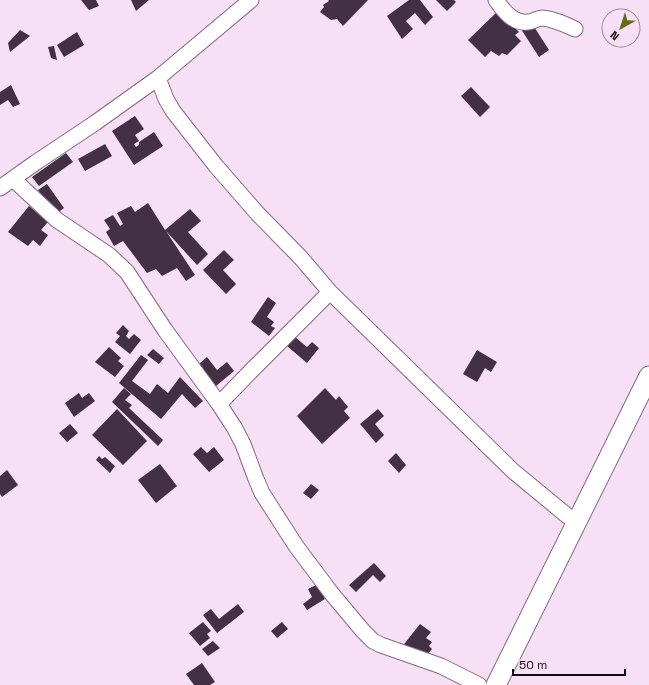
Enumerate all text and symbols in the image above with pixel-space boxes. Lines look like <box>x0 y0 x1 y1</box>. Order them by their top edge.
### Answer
north arrow <box>601 8 641 48</box>
text: N <box>607 28 622 44</box>
scale bar <box>513 651 625 677</box>
text: 50 m <box>519 657 547 673</box>

